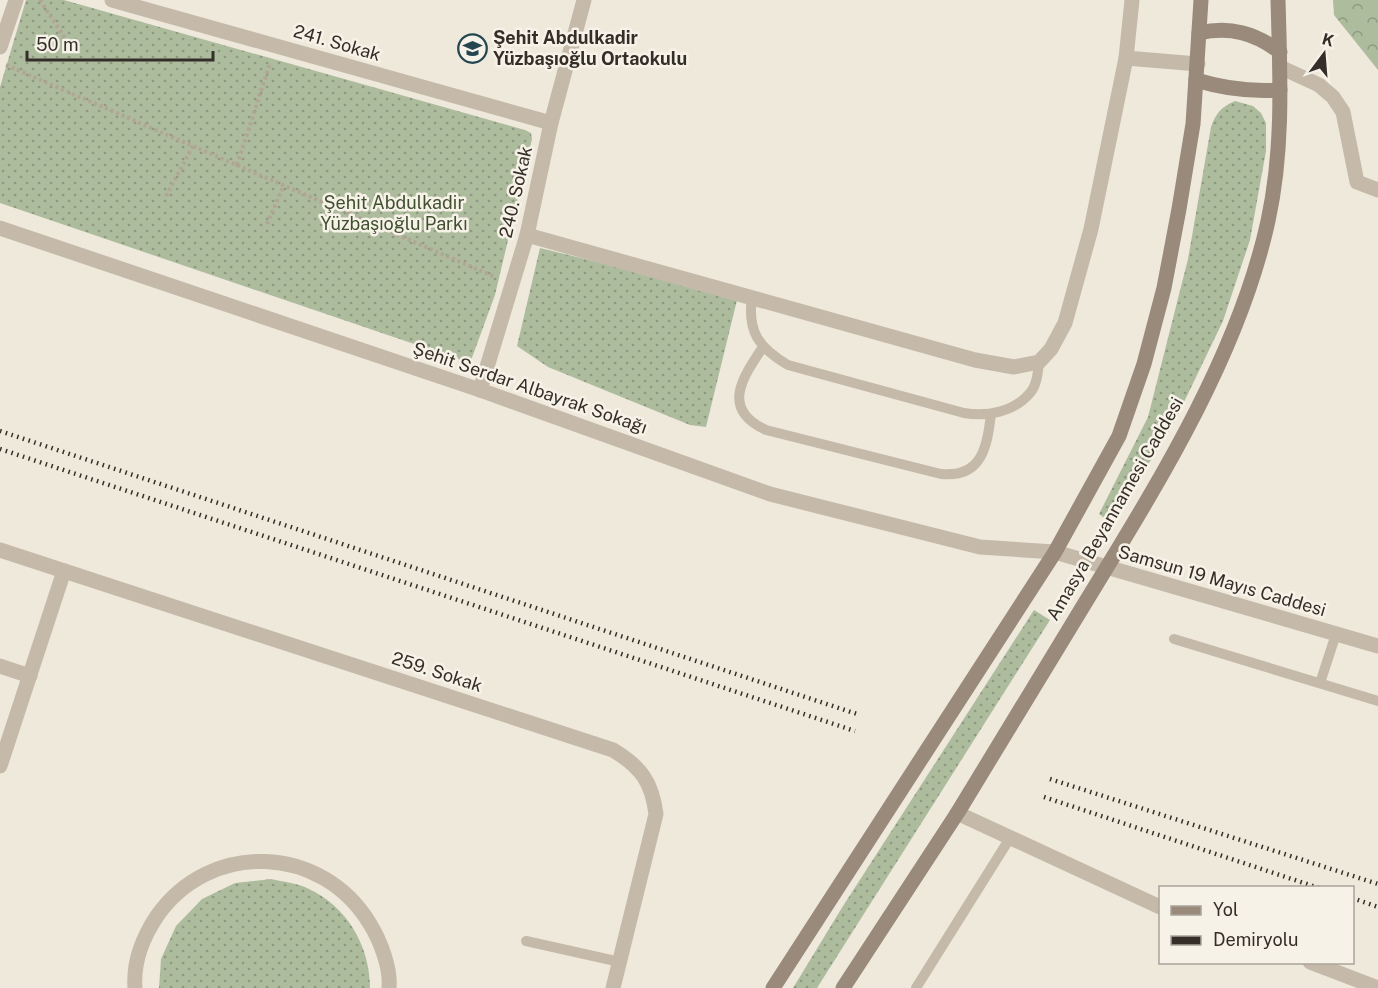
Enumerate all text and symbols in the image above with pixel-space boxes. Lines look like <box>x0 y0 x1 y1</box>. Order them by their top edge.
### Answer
street label: 241. Sokak <box>291 20 383 65</box>
scale bar <box>27 24 213 62</box>
north arrow <box>1294 24 1354 84</box>
place label: Şehit Abdulkadir Yüzbaşıoğlu Ortaokulu <box>493 27 687 69</box>
text: K <box>1320 29 1337 51</box>
school or university icon: Şehit Abdulkadir Yüzbaşıoğlu Ortaokulu <box>456 32 488 64</box>
text: 50 m <box>36 34 79 55</box>
street label: 240. Sokak <box>495 144 536 240</box>
park label: Şehit Abdulkadir Yüzbaşıoğlu Parkı <box>320 192 468 234</box>
street label: Şehit Serdar Albayrak Sokağı <box>410 337 650 438</box>
street label: Amasya Beyannamesi Caddesi <box>1042 393 1187 624</box>
street label: Samsun 19 Mayıs Caddesi <box>1116 541 1328 620</box>
street label: 259. Sokak <box>389 647 485 696</box>
legend <box>1159 886 1354 964</box>
text: Yol <box>1213 899 1238 920</box>
text: Demiryolu <box>1213 929 1298 950</box>

